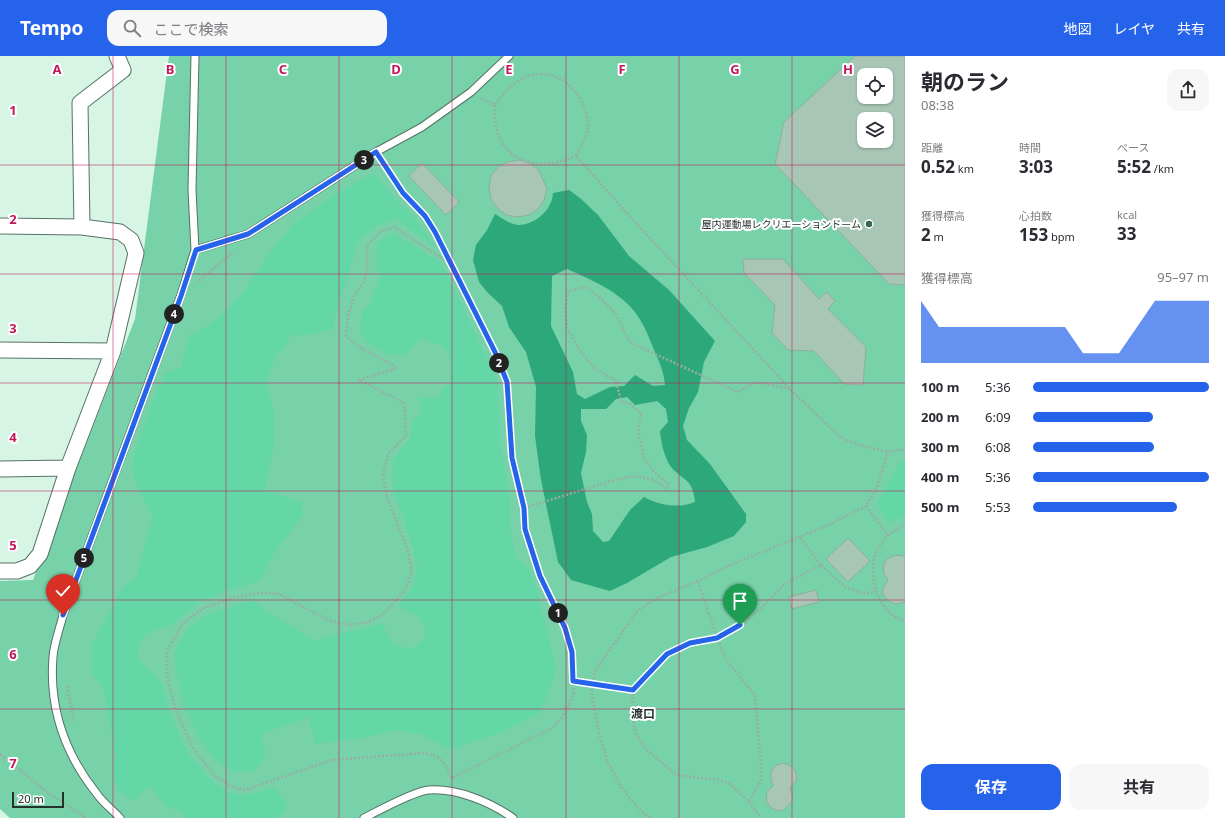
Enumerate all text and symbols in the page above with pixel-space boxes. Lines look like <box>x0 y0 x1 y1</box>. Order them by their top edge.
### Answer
search box <box>107 10 387 46</box>
text: Tempo <box>20 15 83 41</box>
icon: search <box>121 17 143 39</box>
text: ここで検索 <box>153 19 228 39</box>
text: 地図 <box>1063 19 1091 38</box>
text: レイヤ <box>1113 19 1155 38</box>
text: 共有 <box>1177 19 1205 38</box>
text: A <box>53 60 62 78</box>
text: B <box>166 60 174 78</box>
text: C <box>279 60 287 78</box>
text: D <box>391 60 401 78</box>
text: E <box>505 60 513 78</box>
text: F <box>618 60 626 78</box>
text: G <box>730 60 740 78</box>
text: H <box>843 60 853 78</box>
text: 朝のラン <box>921 66 1009 96</box>
map controls <box>857 68 893 148</box>
button: locate <box>857 68 893 104</box>
button: share <box>1167 69 1209 111</box>
text: 08:38 <box>921 96 954 114</box>
text: 1 <box>9 101 17 119</box>
button: layers <box>857 112 893 148</box>
text: 距離 <box>921 140 943 155</box>
text: 時間 <box>1019 140 1041 155</box>
text: ペース <box>1117 140 1149 155</box>
pin: 3 <box>354 150 374 170</box>
text: 3 <box>361 152 367 167</box>
text: 0.52 <box>921 155 955 178</box>
text: 3:03 <box>1019 155 1053 178</box>
text: 5:52 <box>1117 155 1151 178</box>
text: km <box>955 161 974 176</box>
text: /km <box>1151 161 1174 176</box>
text: kcal <box>1117 207 1137 222</box>
text: 獲得標高 <box>921 208 965 223</box>
text: 心拍数 <box>1019 208 1052 223</box>
text: 2 <box>9 210 17 228</box>
place label: 屋内運動場レクリエーションドーム <box>702 217 861 231</box>
marker: 屋内運動場レクリエーションドーム <box>864 219 874 229</box>
text: 33 <box>1117 222 1136 245</box>
text: 2 <box>921 223 931 246</box>
text: 153 <box>1019 223 1048 246</box>
text: m <box>931 229 944 244</box>
text: bpm <box>1048 229 1075 244</box>
text: 95–97 m <box>1157 268 1209 286</box>
text: 獲得標高 <box>921 269 973 287</box>
pin: 4 <box>164 304 184 324</box>
text: 4 <box>171 306 177 321</box>
text: 3 <box>9 319 17 337</box>
pin: 2 <box>489 353 509 373</box>
text: 2 <box>496 355 502 370</box>
text: 100 m <box>921 378 959 396</box>
text: 5:36 <box>985 378 1011 396</box>
text: 200 m <box>921 408 959 426</box>
text: 6:09 <box>985 408 1011 426</box>
text: 4 <box>9 428 17 446</box>
text: 300 m <box>921 438 959 456</box>
text: 6:08 <box>985 438 1011 456</box>
text: 400 m <box>921 468 959 486</box>
text: 5:36 <box>985 468 1011 486</box>
text: 500 m <box>921 498 959 516</box>
text: 5:53 <box>985 498 1011 516</box>
text: 5 <box>9 536 17 554</box>
pin: 5 <box>74 548 94 568</box>
text: 5 <box>81 550 87 565</box>
pin <box>46 574 80 615</box>
icon: check <box>52 580 74 602</box>
pin <box>723 584 757 625</box>
icon: arrive <box>729 590 751 612</box>
pin: 1 <box>548 603 568 623</box>
text: 1 <box>555 605 561 620</box>
text: 6 <box>9 645 17 663</box>
district label: 渡口 <box>631 705 655 722</box>
text: 7 <box>9 754 17 772</box>
button: 保存 <box>921 764 1061 810</box>
button: 共有 <box>1069 764 1209 810</box>
scale bar <box>12 790 64 809</box>
text: 20 m <box>18 791 44 806</box>

